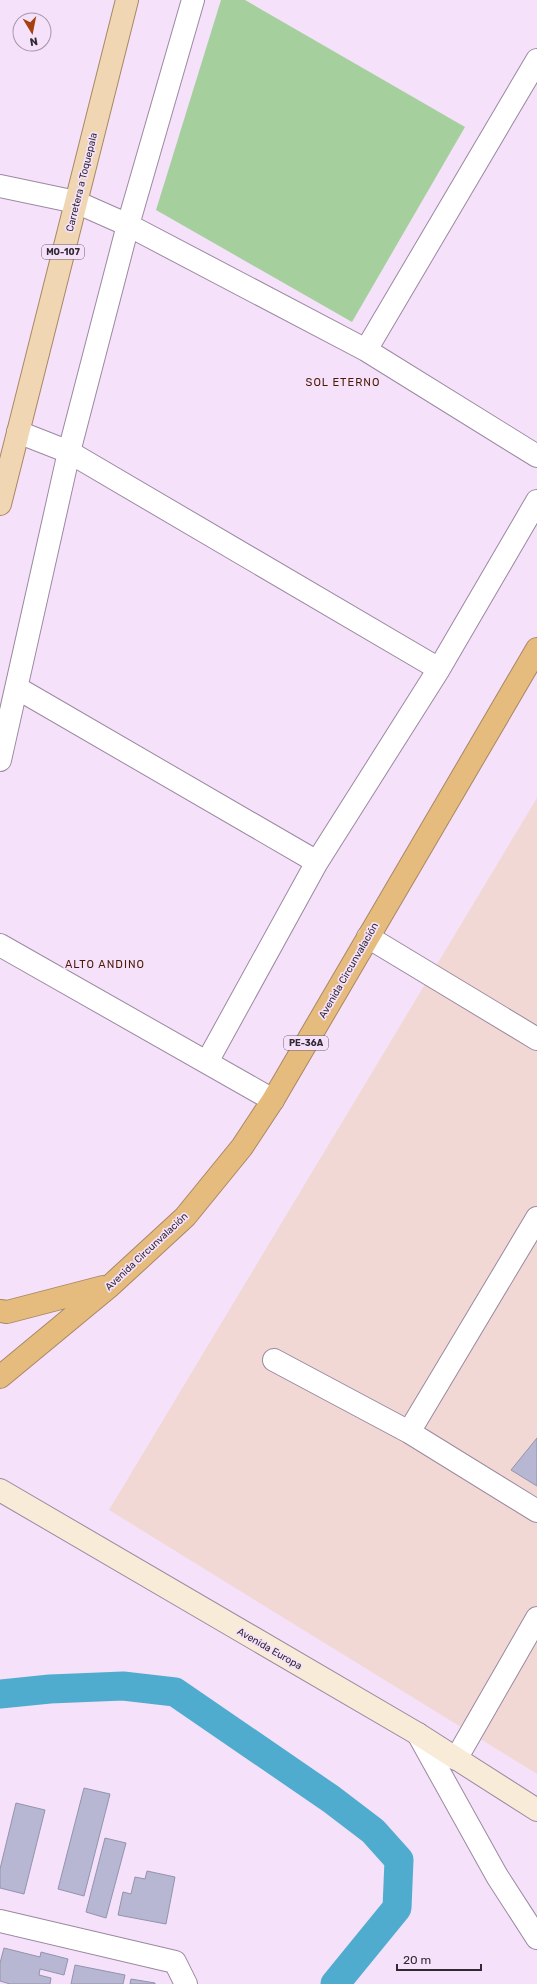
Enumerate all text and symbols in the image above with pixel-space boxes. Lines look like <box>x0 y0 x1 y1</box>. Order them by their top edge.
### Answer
north arrow <box>12 12 52 52</box>
text: N <box>29 34 39 48</box>
street label: Carretera a Toquepala <box>64 131 100 233</box>
road number: MO-107 <box>42 245 84 259</box>
district label: SOL ETERNO <box>306 376 380 389</box>
street label: Avenida Circunvalación <box>317 921 381 1020</box>
district label: ALTO ANDINO <box>65 958 145 971</box>
road number: PE-36A <box>284 1036 328 1050</box>
street label: Avenida Circunvalación <box>103 1210 190 1293</box>
street label: Avenida Europa <box>235 1625 304 1672</box>
scale bar <box>397 1946 481 1972</box>
text: 20 m <box>403 1953 431 1967</box>

